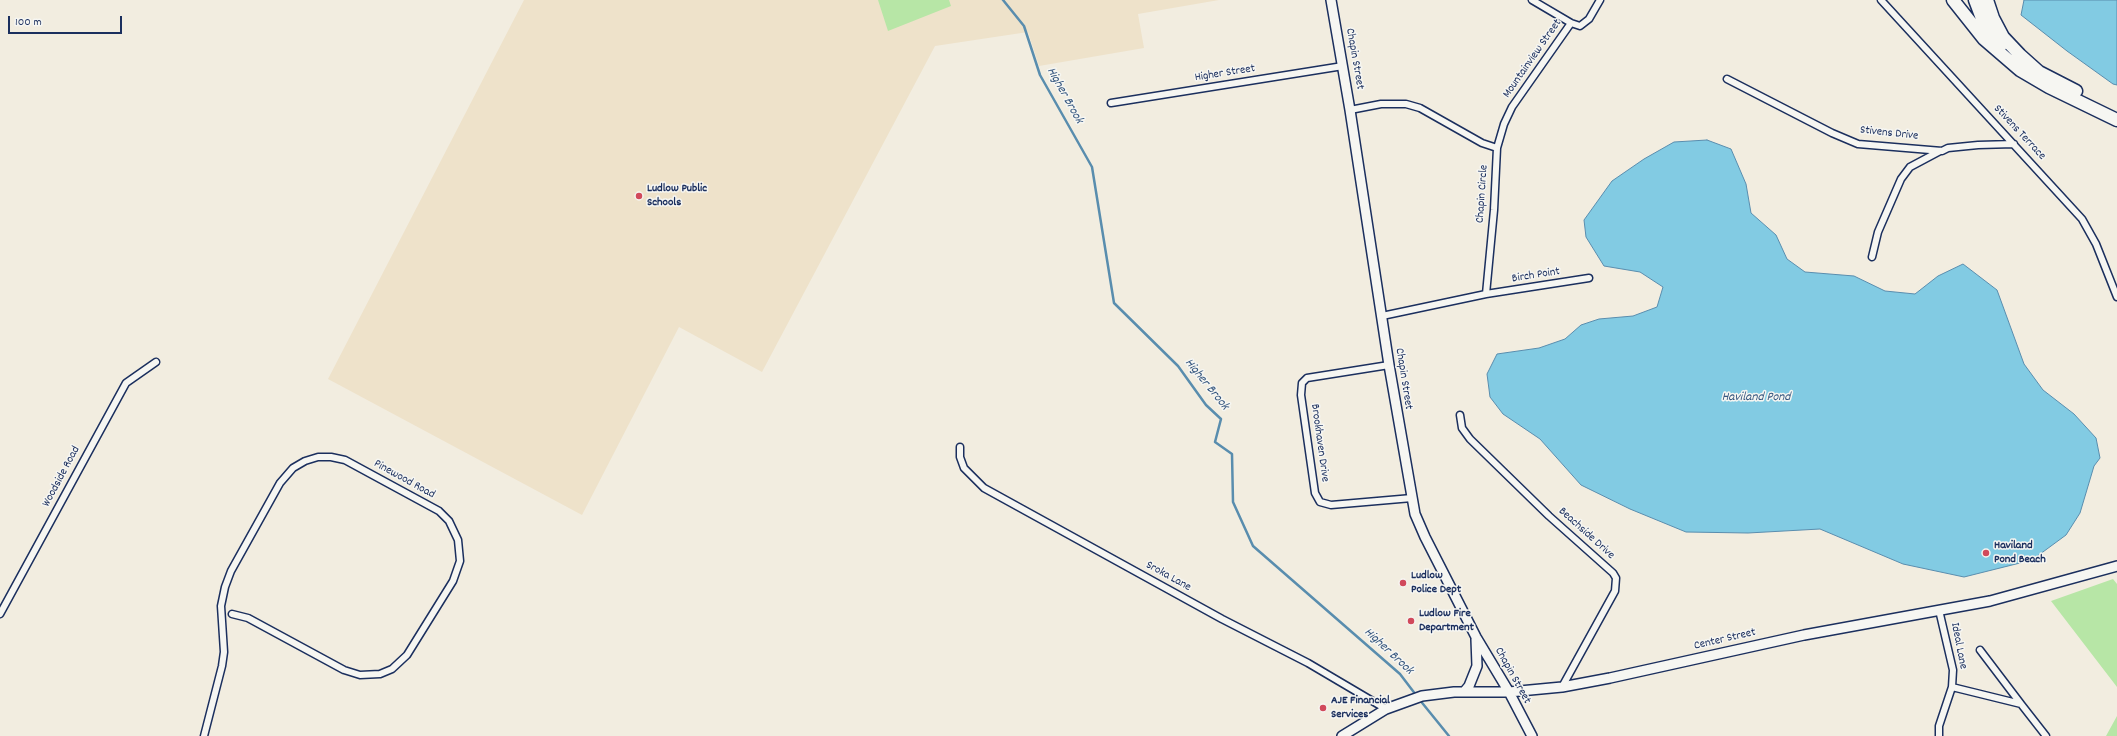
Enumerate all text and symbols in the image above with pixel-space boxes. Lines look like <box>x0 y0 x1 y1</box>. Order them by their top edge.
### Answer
scale bar <box>10 8 124 34</box>
text: 100 m <box>15 14 42 31</box>
street label: Mountainview Street <box>1500 17 1566 101</box>
street label: Chapin Street <box>1342 27 1366 91</box>
street label: Higher Street <box>1194 62 1256 86</box>
water label: Higher Brook <box>1042 65 1086 127</box>
street label: Stivens Terrace <box>1990 102 2048 164</box>
street label: Stivens Drive <box>1859 124 1919 144</box>
street label: Chapin Circle <box>1474 164 1492 224</box>
place label: Ludlow Public Schools <box>647 182 707 210</box>
marker: Ludlow Public Schools <box>634 191 644 201</box>
street label: Birch Point <box>1511 265 1561 287</box>
street label: Chapin Street <box>1391 347 1415 411</box>
water label: Higher Brook <box>1180 356 1232 414</box>
water label: Haviland Pond <box>1722 390 1790 406</box>
street label: Brookhaven Drive <box>1306 403 1332 483</box>
street label: Woodside Road <box>40 444 84 510</box>
street label: Pinewood Road <box>371 457 437 503</box>
street label: Beachside Drive <box>1555 505 1617 563</box>
place label: Haviland Pond Beach <box>1994 539 2046 567</box>
marker: Haviland Pond Beach <box>1981 548 1991 558</box>
street label: Sroka Lane <box>1143 559 1193 595</box>
place label: Ludlow Police Dept <box>1411 569 1461 597</box>
marker: Ludlow Police Dept <box>1398 578 1408 588</box>
place label: Ludlow Fire Department <box>1419 607 1474 635</box>
marker: Ludlow Fire Department <box>1406 616 1416 626</box>
street label: Ideal Lane <box>1946 621 1970 671</box>
water label: Higher Brook <box>1360 625 1416 679</box>
street label: Center Street <box>1693 626 1757 654</box>
street label: Chapin Street <box>1491 645 1533 707</box>
place label: AJE Financial Services <box>1331 694 1390 722</box>
marker: AJE Financial Services <box>1318 703 1328 713</box>

